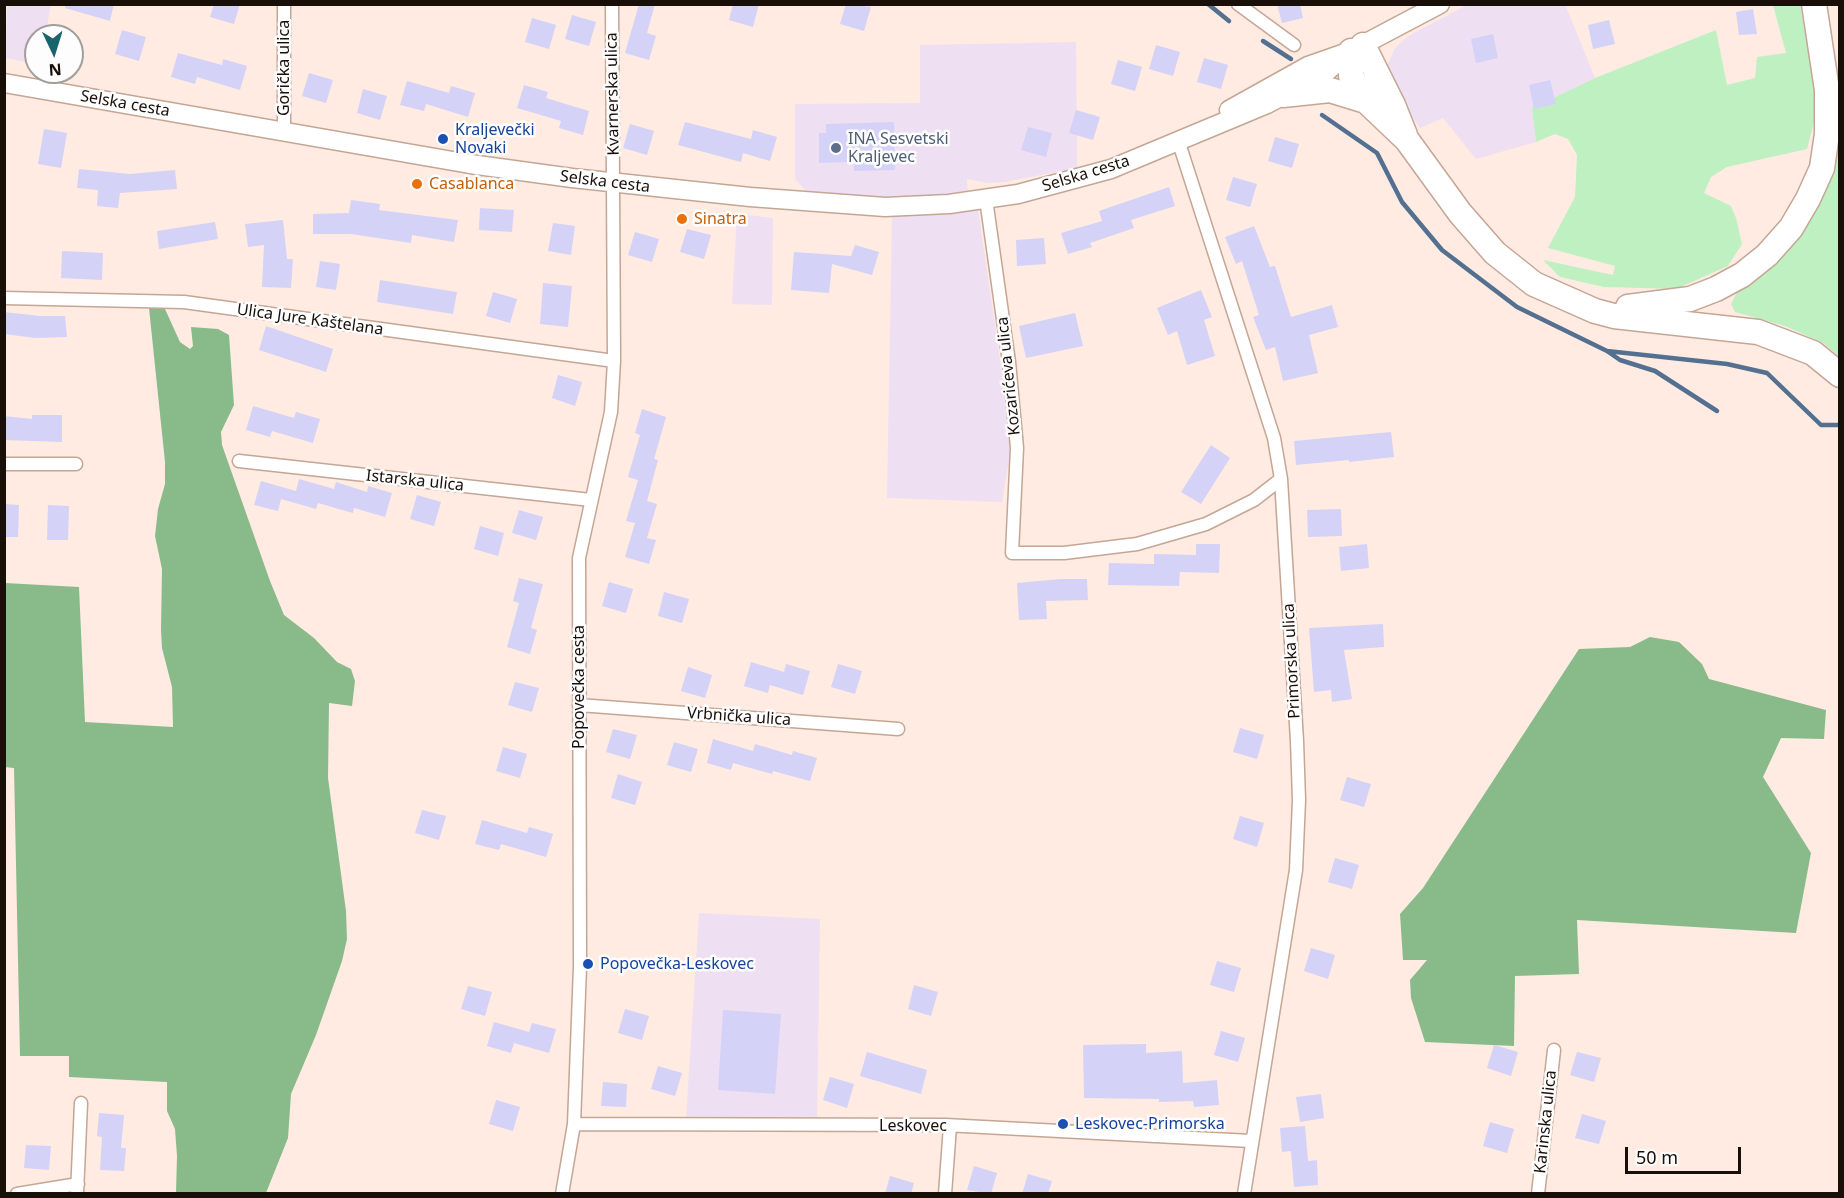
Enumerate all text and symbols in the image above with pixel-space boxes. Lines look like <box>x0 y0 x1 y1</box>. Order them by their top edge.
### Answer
street label: Gorička ulica <box>274 20 294 116</box>
north arrow <box>24 24 84 84</box>
street label: Kvarnerska ulica <box>602 32 624 156</box>
text: N <box>48 59 62 81</box>
street label: Selska cesta <box>79 87 171 121</box>
place label: Kraljevečki Novaki <box>455 120 535 158</box>
place label: INA Sesvetski Kraljevec <box>848 129 949 167</box>
marker: Kraljevečki Novaki <box>436 132 450 146</box>
marker: INA Sesvetski Kraljevec <box>829 141 843 155</box>
street label: Selska cesta <box>1040 152 1132 196</box>
street label: Selska cesta <box>559 167 651 197</box>
place label: Casablanca <box>429 174 514 194</box>
marker: Casablanca <box>410 177 424 191</box>
place label: Sinatra <box>694 209 747 229</box>
marker: Sinatra <box>675 212 689 226</box>
street label: Ulica Jure Kaštelana <box>235 300 385 340</box>
street label: Kozarićeva ulica <box>993 316 1025 436</box>
street label: Istarska ulica <box>365 466 465 496</box>
street label: Primorska ulica <box>1279 603 1305 719</box>
street label: Popovečka cesta <box>569 625 589 749</box>
street label: Vrbnička ulica <box>686 704 792 730</box>
place label: Popovečka-Leskovec <box>600 954 754 974</box>
marker: Popovečka-Leskovec <box>581 957 595 971</box>
street label: Karinska ulica <box>1531 1069 1561 1175</box>
place label: Leskovec-Primorska <box>1075 1114 1225 1134</box>
street label: Leskovec <box>879 1116 947 1136</box>
marker: Leskovec-Primorska <box>1056 1117 1070 1131</box>
scale bar <box>1628 1135 1744 1173</box>
text: 50 m <box>1636 1145 1678 1169</box>

